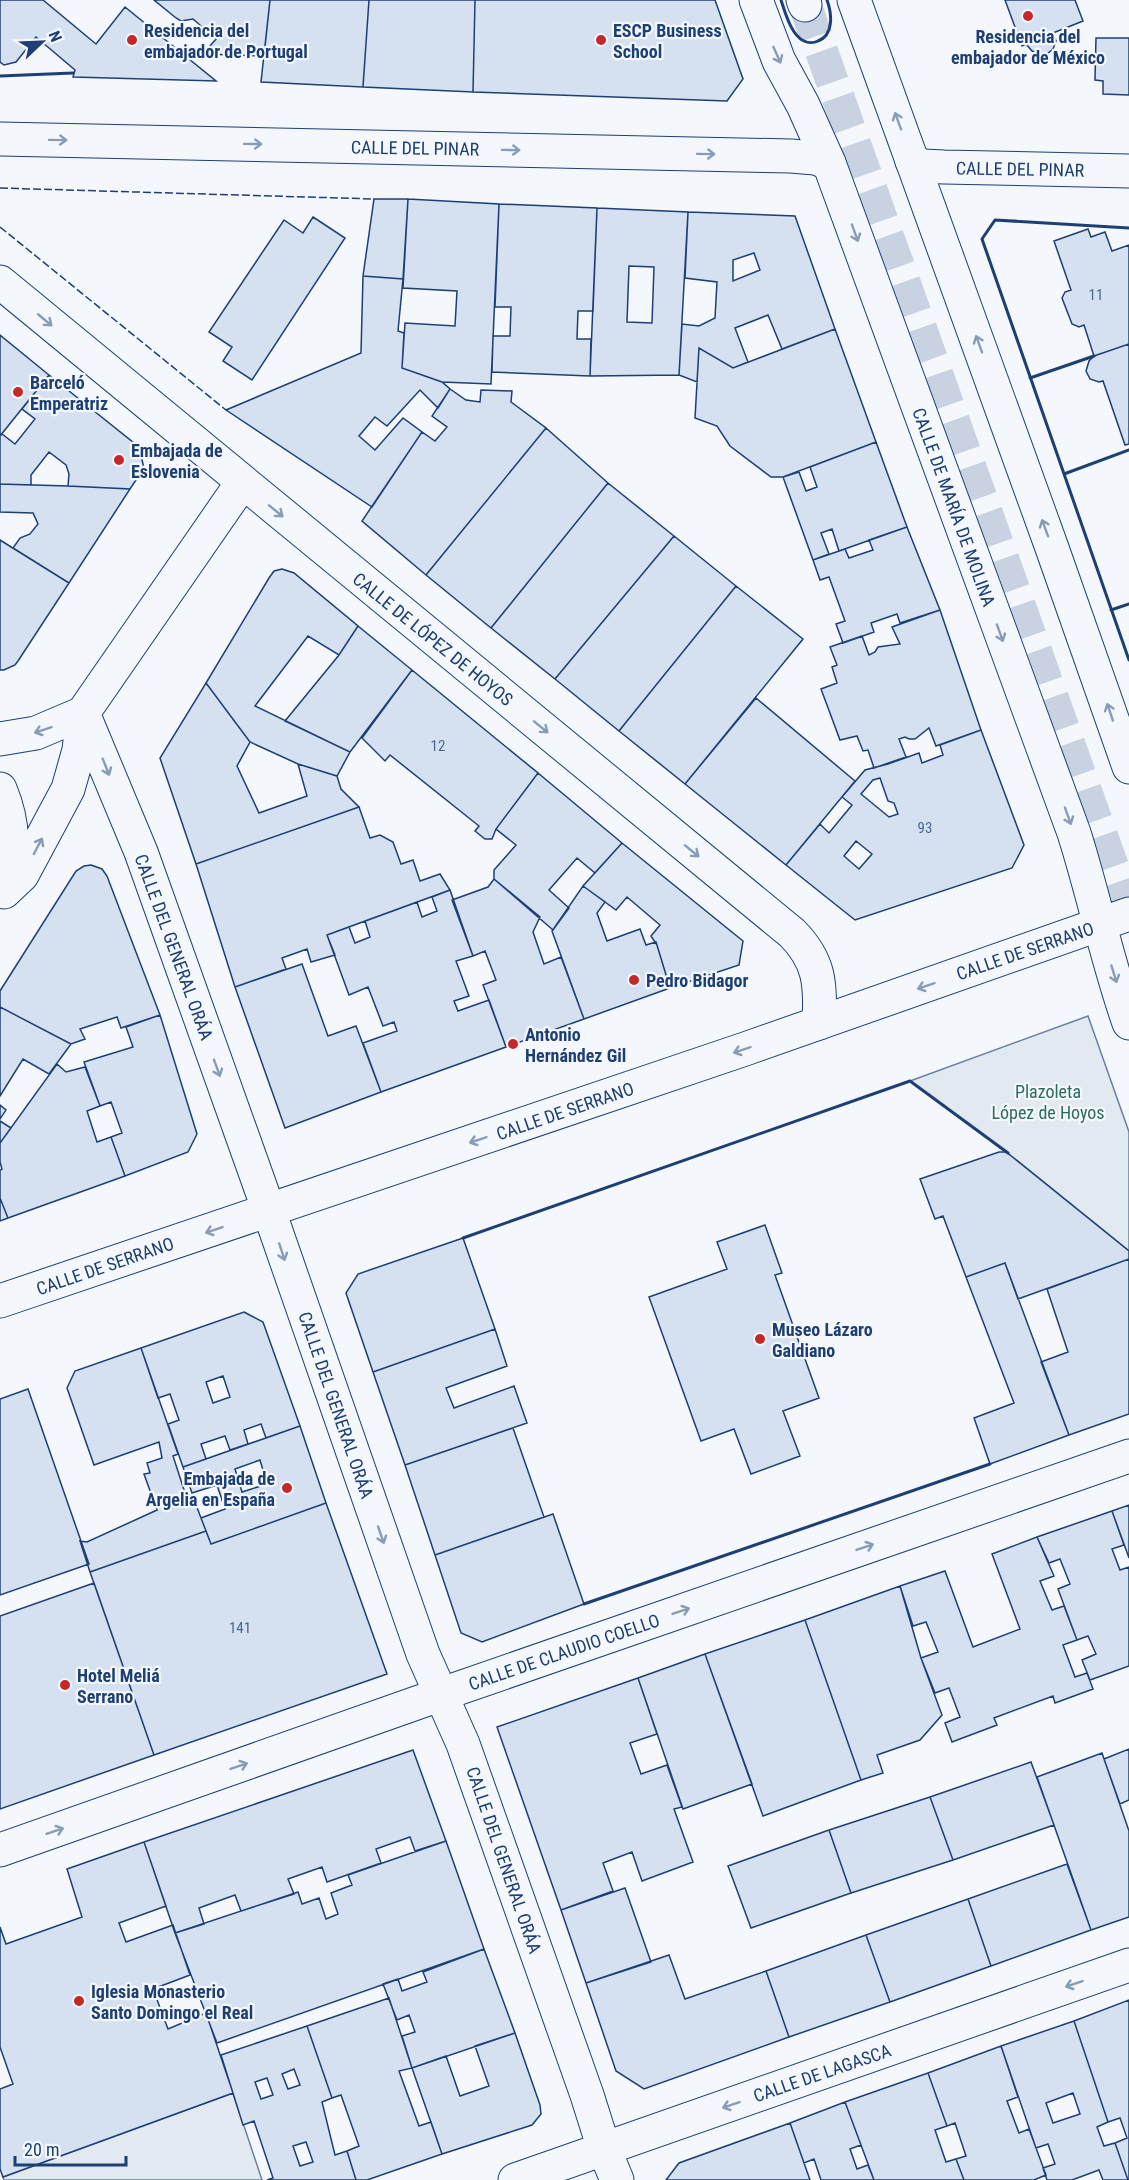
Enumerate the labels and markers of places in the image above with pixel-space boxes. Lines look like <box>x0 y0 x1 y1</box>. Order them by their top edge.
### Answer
marker: Residencia del embajador de México <box>1021 9 1035 23</box>
place label: Residencia del embajador de Portugal <box>144 20 308 62</box>
place label: ESCP Business School <box>613 20 722 62</box>
place label: Residencia del embajador de México <box>951 26 1105 68</box>
marker: Residencia del embajador de Portugal <box>125 33 139 47</box>
marker: ESCP Business School <box>594 33 608 47</box>
place label: Barceló Emperatriz <box>30 372 108 414</box>
marker: Barceló Emperatriz <box>11 385 25 399</box>
place label: Embajada de Eslovenia <box>131 440 223 482</box>
marker: Embajada de Eslovenia <box>112 453 126 467</box>
place label: Pedro Bidagor <box>646 970 748 991</box>
marker: Pedro Bidagor <box>627 973 641 987</box>
place label: Antonio Hernández Gil <box>525 1024 626 1066</box>
marker: Antonio Hernández Gil <box>506 1037 520 1051</box>
place label: Museo Lázaro Galdiano <box>772 1319 873 1361</box>
marker: Museo Lázaro Galdiano <box>753 1332 767 1346</box>
place label: Embajada de Argelia en España <box>146 1468 275 1510</box>
marker: Embajada de Argelia en España <box>280 1481 294 1495</box>
place label: Hotel Meliá Serrano <box>77 1665 160 1707</box>
marker: Hotel Meliá Serrano <box>58 1678 72 1692</box>
place label: Iglesia Monasterio Santo Domingo el Real <box>91 1981 253 2023</box>
marker: Iglesia Monasterio Santo Domingo el Real <box>72 1994 86 2008</box>

